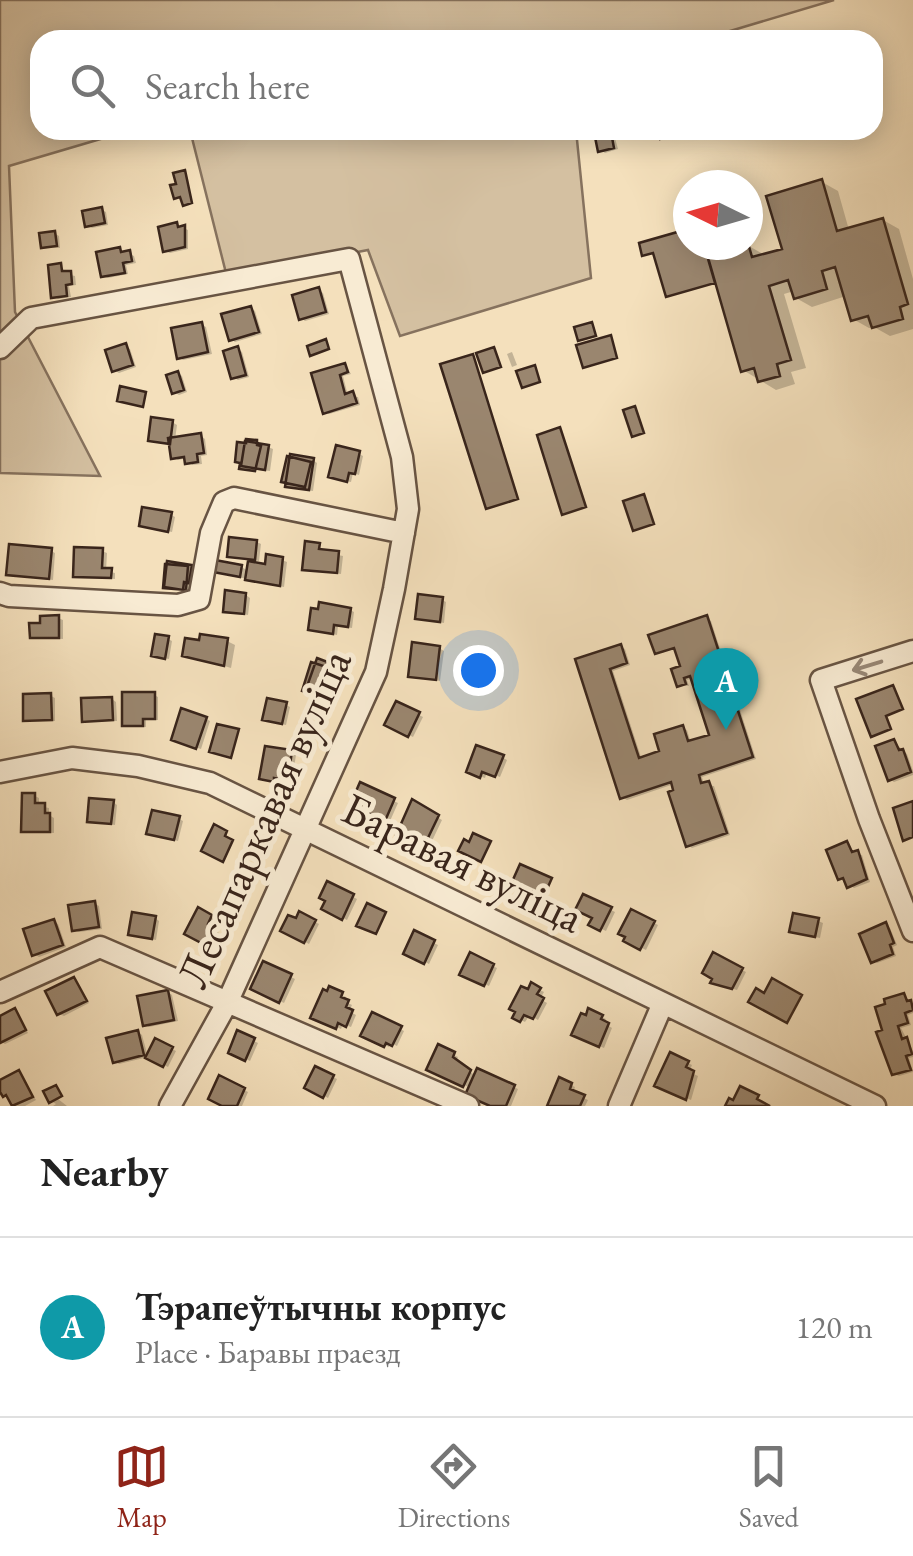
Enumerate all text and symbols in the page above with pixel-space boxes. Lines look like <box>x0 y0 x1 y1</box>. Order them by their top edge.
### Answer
search box <box>30 30 883 140</box>
icon: search <box>65 58 120 113</box>
text: Search here <box>145 61 310 110</box>
north arrow <box>673 170 763 260</box>
street label: Лесапаркавая вуліца <box>162 640 364 996</box>
your location <box>453 645 504 696</box>
pin: A <box>694 648 758 730</box>
one-way arrow <box>852 658 883 676</box>
street label: Баравая вуліца <box>333 779 593 945</box>
text: Nearby <box>40 1144 169 1199</box>
text: Тэрапеўтычны корпус <box>135 1282 506 1331</box>
text: A <box>61 1306 84 1348</box>
text: 120 m <box>796 1306 873 1348</box>
text: Place · Баравы праезд <box>135 1331 401 1373</box>
tab: Map <box>114 1439 169 1535</box>
tab: Directions <box>398 1439 510 1535</box>
tab: Saved <box>739 1439 799 1535</box>

